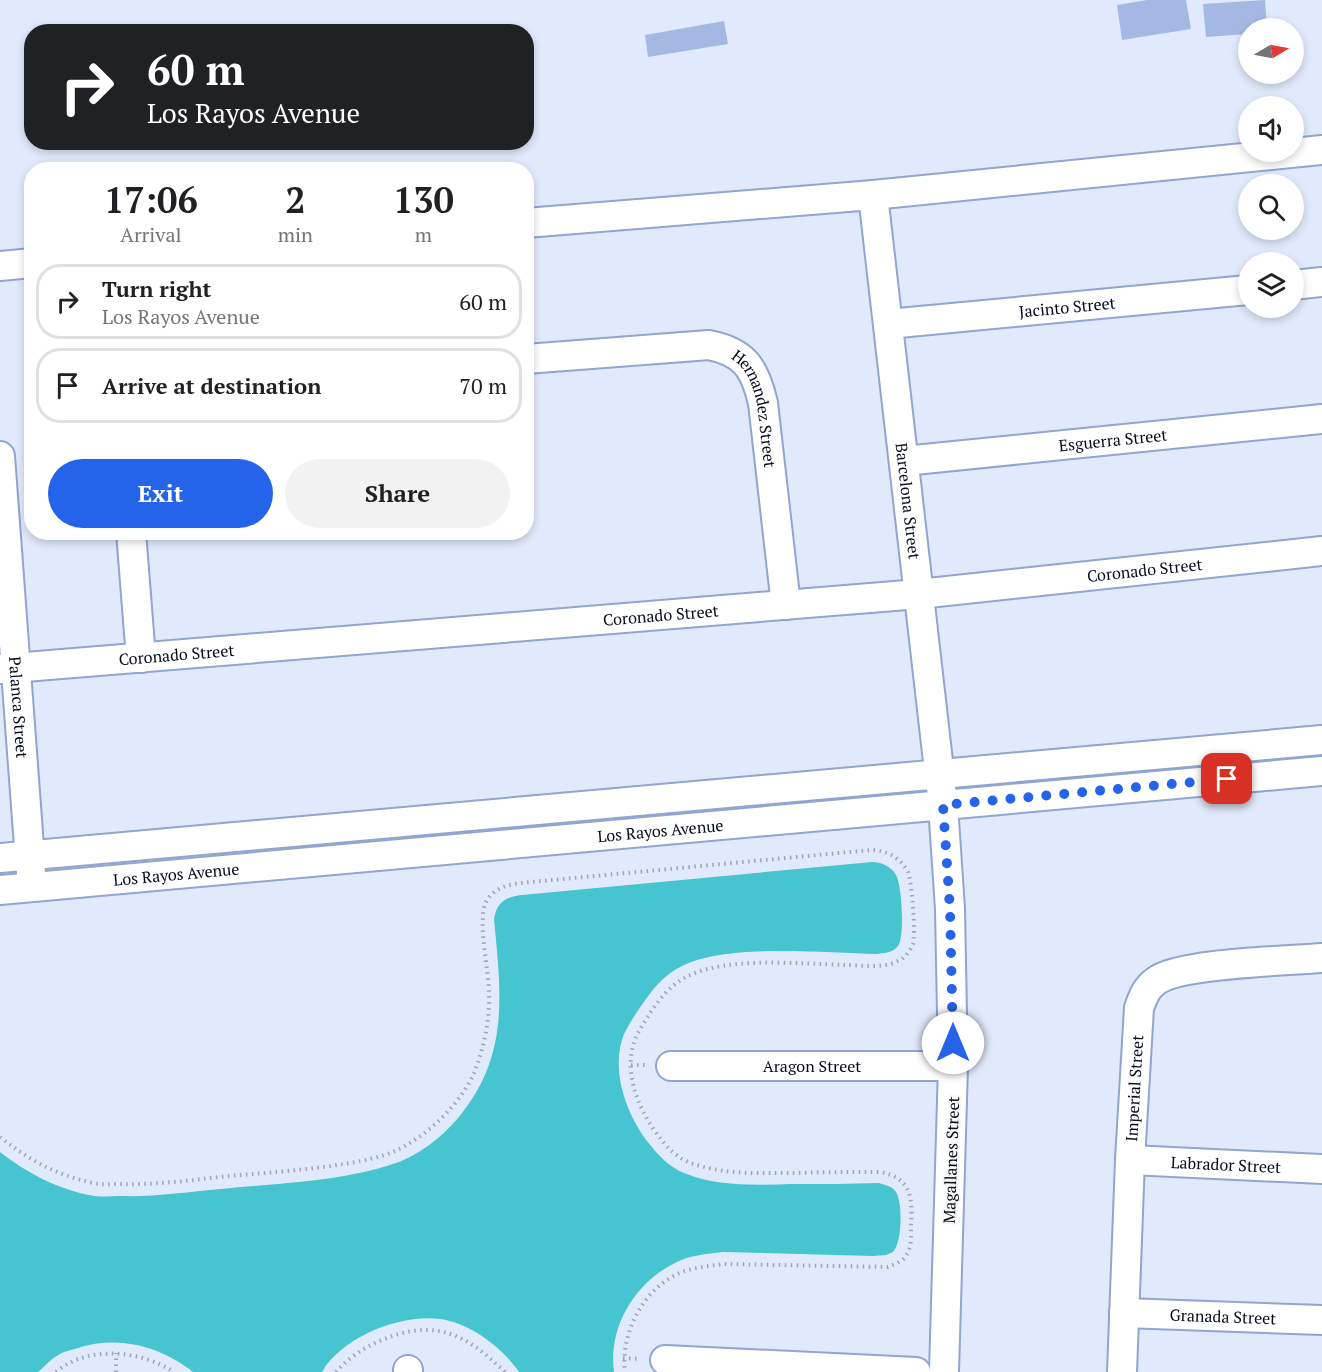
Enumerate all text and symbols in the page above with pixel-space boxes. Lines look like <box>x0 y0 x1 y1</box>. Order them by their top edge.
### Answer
north arrow <box>1238 18 1304 84</box>
map controls <box>1238 18 1304 318</box>
text: 60 m <box>147 41 245 97</box>
icon: right <box>48 48 126 126</box>
text: Los Rayos Avenue <box>147 95 360 131</box>
button: sound <box>1238 96 1304 162</box>
button: search <box>1238 174 1304 240</box>
text: 17:06 <box>104 176 198 223</box>
text: 2 <box>285 176 306 223</box>
text: 130 <box>393 176 454 223</box>
text: Arrival <box>120 221 182 248</box>
text: min <box>278 221 313 248</box>
text: m <box>415 221 432 248</box>
button: layers <box>1238 252 1304 318</box>
text: Turn right <box>102 274 211 303</box>
icon: right <box>51 285 84 318</box>
text: 60 m <box>459 287 507 316</box>
street label: Jacinto Street <box>1018 292 1116 323</box>
text: Los Rayos Avenue <box>102 303 260 330</box>
street label: Hernandez Street <box>728 344 781 469</box>
icon: arrive <box>51 369 84 402</box>
text: Arrive at destination <box>102 371 321 400</box>
text: 70 m <box>459 371 507 400</box>
street label: Esguerra Street <box>1058 424 1168 456</box>
street label: Barcelona Street <box>891 441 926 561</box>
button: Exit <box>48 459 273 528</box>
button: Share <box>285 459 510 528</box>
street label: Coronado Street <box>1086 553 1203 587</box>
street label: Coronado Street <box>602 599 719 631</box>
street label: Coronado Street <box>118 639 235 670</box>
street label: Palanca Street <box>4 656 33 759</box>
pin <box>1201 753 1252 804</box>
icon: arrive <box>1210 762 1243 795</box>
street label: Los Rayos Avenue <box>596 814 724 847</box>
street label: Los Rayos Avenue <box>112 858 240 891</box>
position arrow <box>921 1011 985 1075</box>
street label: Imperial Street <box>1120 1034 1148 1142</box>
street label: Aragon Street <box>763 1055 861 1077</box>
street label: Magallanes Street <box>938 1096 964 1224</box>
street label: Labrador Street <box>1170 1151 1282 1178</box>
street label: Granada Street <box>1169 1304 1277 1329</box>

